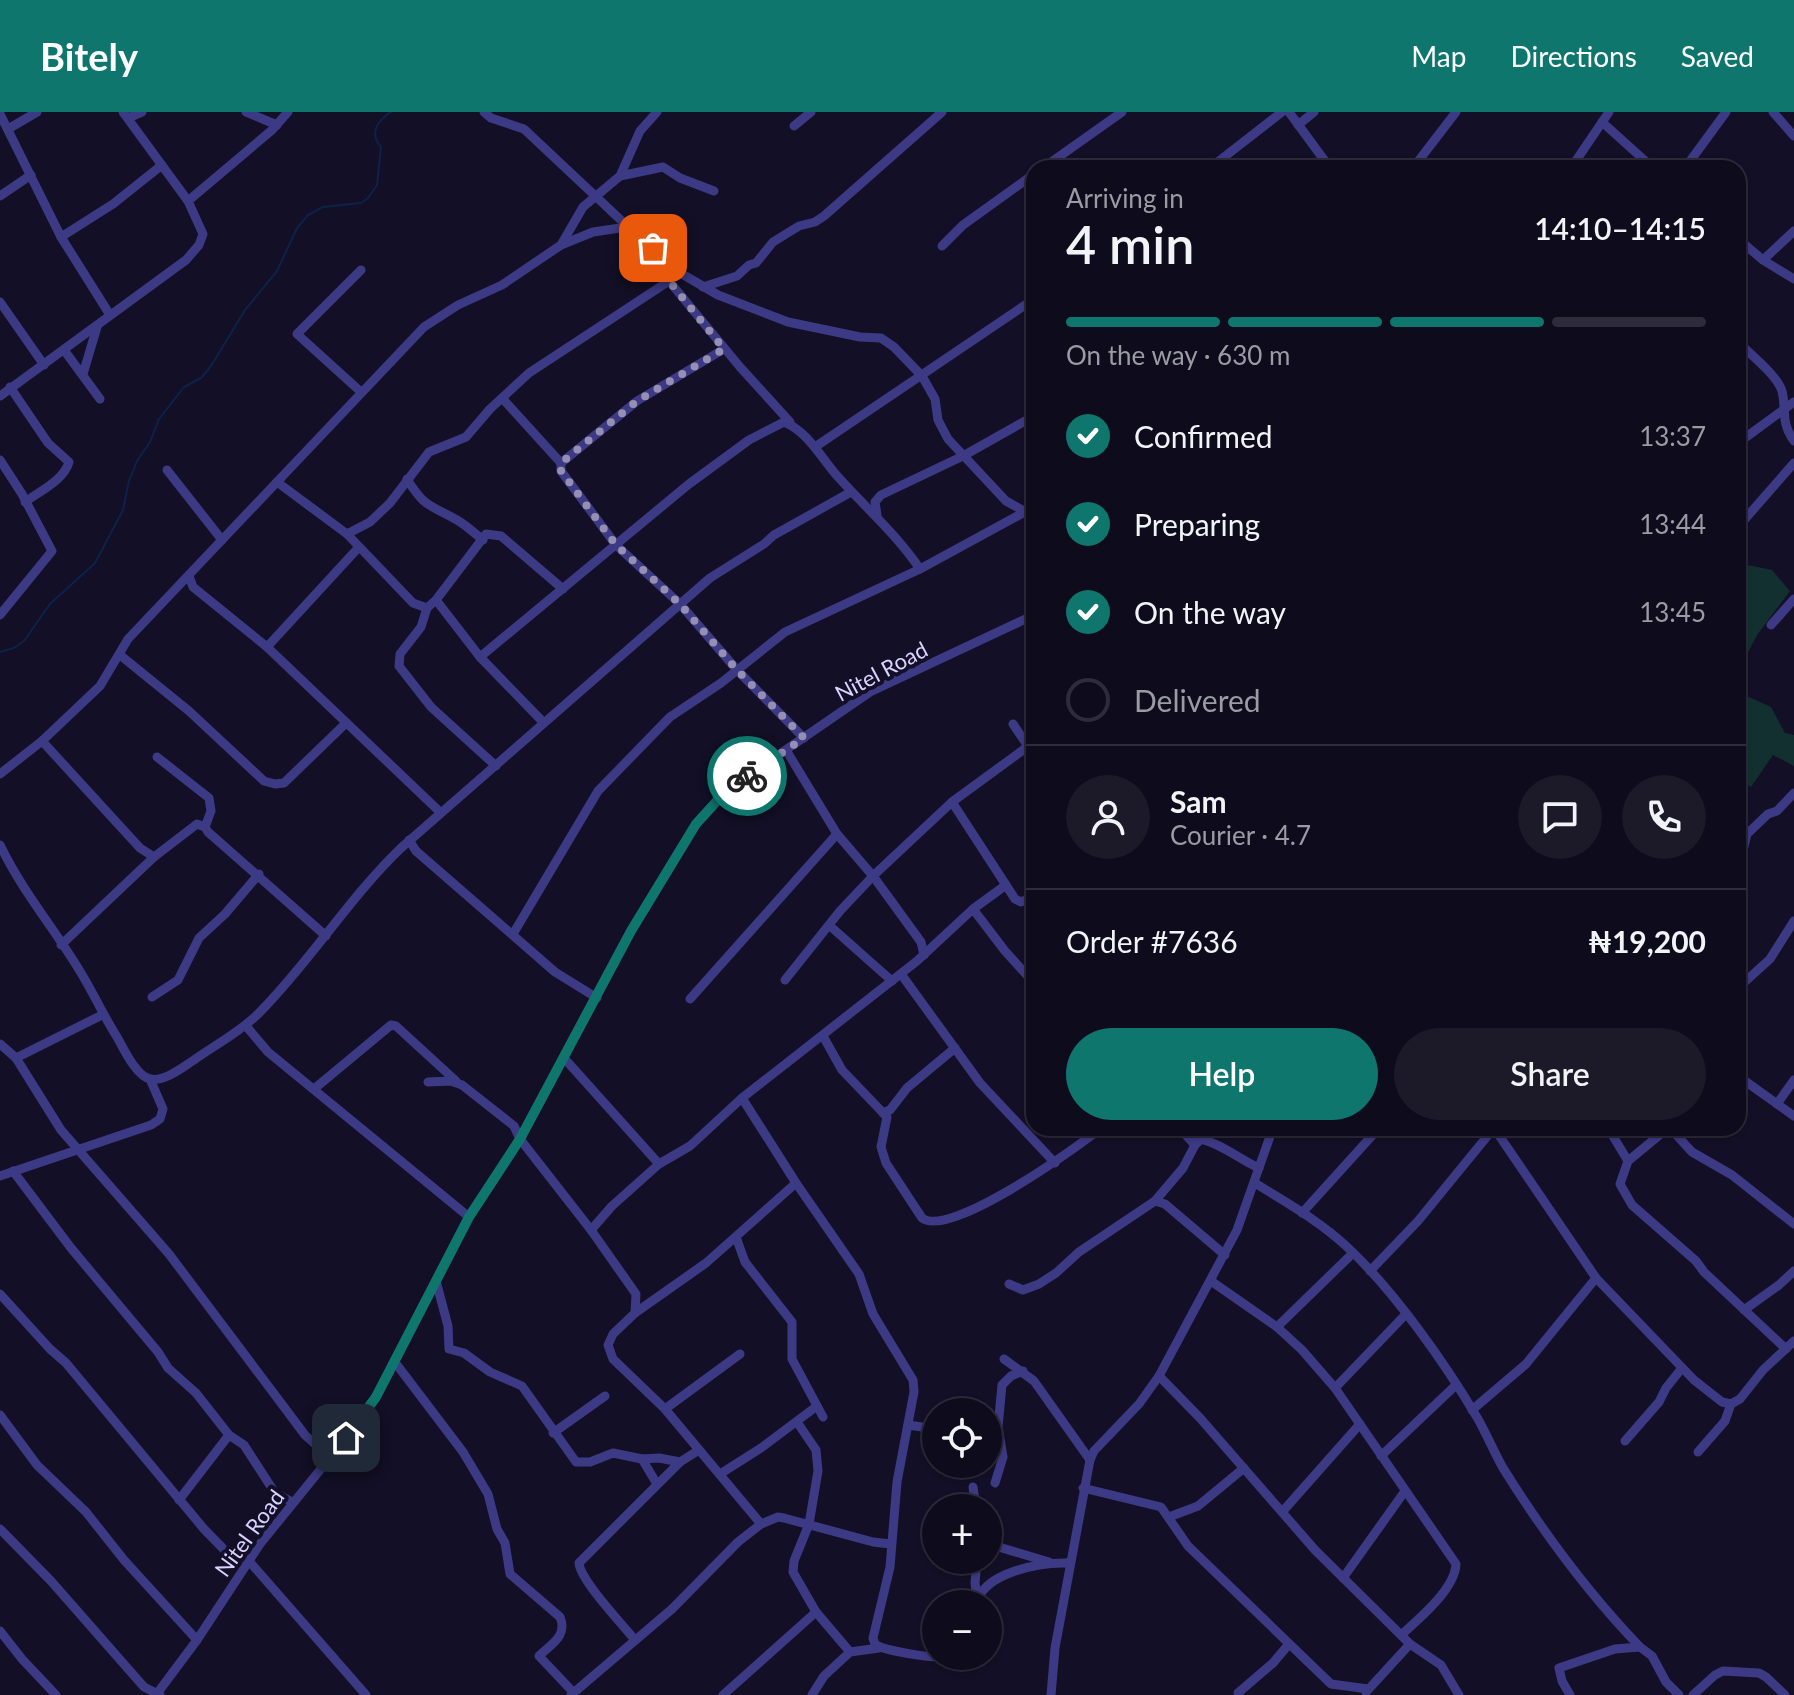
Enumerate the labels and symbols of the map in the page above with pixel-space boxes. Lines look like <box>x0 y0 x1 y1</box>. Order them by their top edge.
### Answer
pin <box>619 214 687 282</box>
street label: Nitel Road <box>830 635 932 707</box>
courier <box>707 736 787 816</box>
pin <box>312 1404 380 1472</box>
street label: Nitel Road <box>208 1484 290 1582</box>

